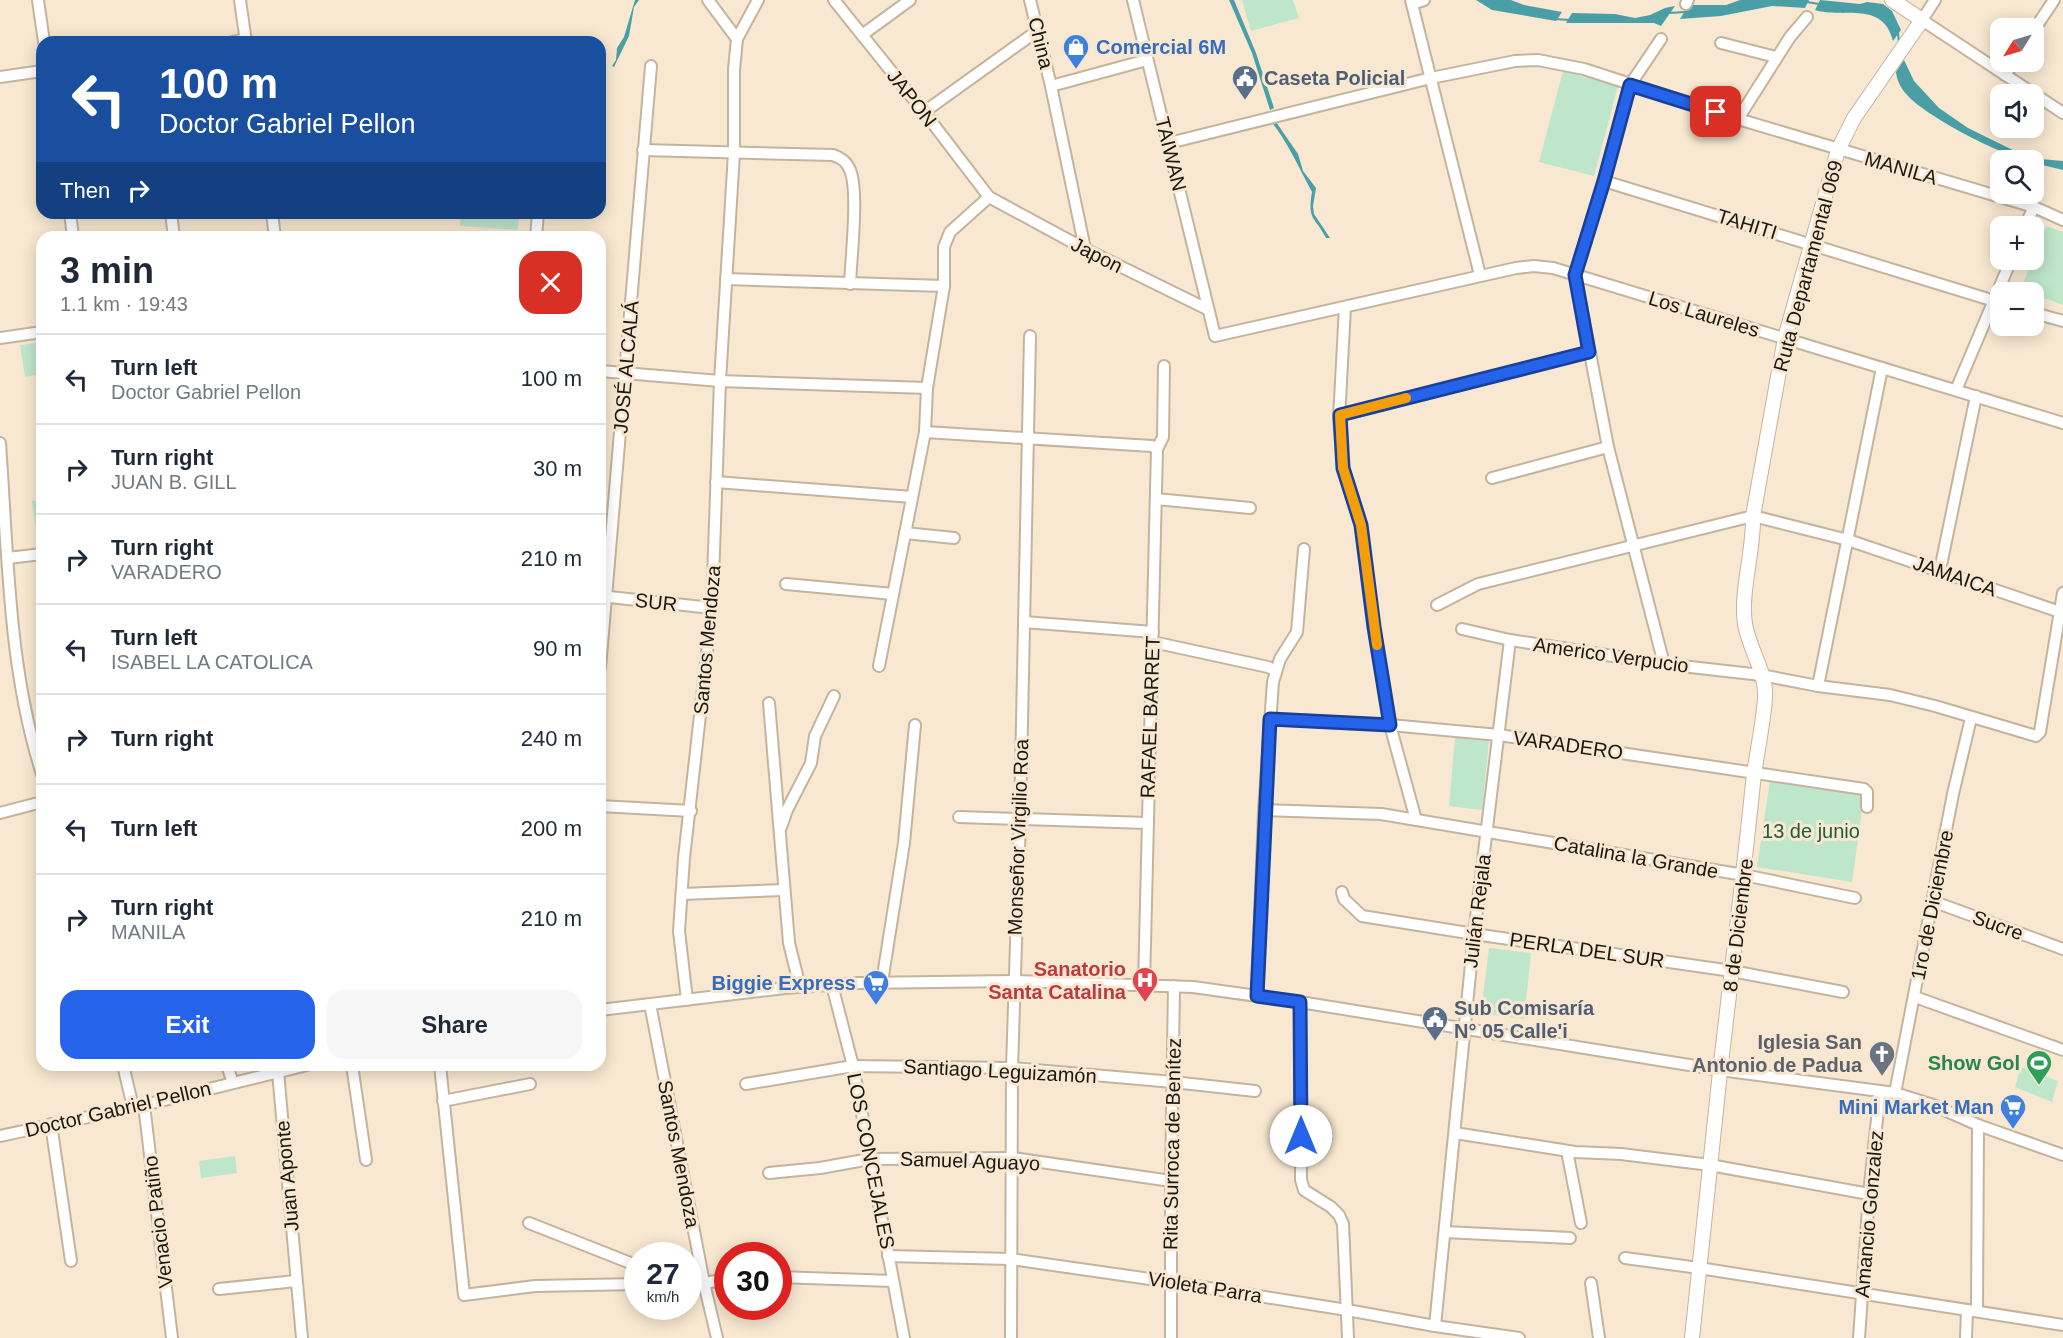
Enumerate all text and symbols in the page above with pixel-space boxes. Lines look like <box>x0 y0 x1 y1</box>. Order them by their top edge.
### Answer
street label: China <box>1024 15 1058 72</box>
north arrow <box>1990 18 2044 72</box>
map controls <box>1990 18 2044 336</box>
shop icon: Comercial 6M <box>1061 32 1091 70</box>
place label: Comercial 6M <box>1096 36 1226 58</box>
icon: left <box>60 60 138 138</box>
text: 100 m <box>159 60 278 107</box>
public building icon: Caseta Policial <box>1230 63 1260 101</box>
street label: JAPON <box>883 65 941 131</box>
place label: Caseta Policial <box>1264 67 1405 89</box>
button: sound <box>1990 84 2044 138</box>
pin <box>1690 86 1741 137</box>
icon: arrive <box>1699 95 1732 128</box>
text: Doctor Gabriel Pellon <box>159 109 416 139</box>
street label: TAIWAN <box>1151 115 1191 193</box>
street label: MANILA <box>1862 147 1940 189</box>
button: search <box>1990 150 2044 204</box>
street label: Ruta Departamental 069 <box>1769 158 1847 374</box>
icon: right <box>122 174 155 207</box>
text: Then <box>60 178 110 203</box>
street label: TAHITI <box>1714 204 1780 244</box>
button: + <box>1990 216 2044 270</box>
street label: Japon <box>1068 233 1126 277</box>
text: 3 min <box>60 250 154 291</box>
button: close <box>519 251 582 314</box>
button: − <box>1990 282 2044 336</box>
street label: Los Laureles <box>1646 287 1762 341</box>
text: 1.1 km · 19:43 <box>60 293 188 315</box>
street label: JOSÉ ALCALÁ <box>609 299 643 434</box>
text: Turn left <box>111 355 197 380</box>
icon: left <box>60 363 93 396</box>
text: 100 m <box>521 366 582 391</box>
text: Doctor Gabriel Pellon <box>111 381 301 403</box>
text: Turn right <box>111 445 213 470</box>
icon: right <box>60 453 93 486</box>
text: 30 m <box>533 456 582 481</box>
text: JUAN B. GILL <box>111 471 237 493</box>
text: Turn right <box>111 535 213 560</box>
icon: right <box>60 543 93 576</box>
text: 210 m <box>521 546 582 571</box>
street label: JAMAICA <box>1910 551 2000 601</box>
text: VARADERO <box>111 561 222 583</box>
street label: Santos Mendoza <box>690 563 725 716</box>
street label: SUR <box>634 589 678 615</box>
text: Turn left <box>111 625 197 650</box>
icon: left <box>60 633 93 666</box>
street label: Americo Verpucio <box>1532 633 1690 677</box>
street label: RAFAEL BARRET <box>1136 635 1164 799</box>
text: 90 m <box>533 636 582 661</box>
text: ISABEL LA CATOLICA <box>111 651 313 673</box>
icon: right <box>60 723 93 756</box>
text: Turn right <box>111 726 213 751</box>
text: 240 m <box>521 726 582 751</box>
street label: VARADERO <box>1512 726 1624 764</box>
street label: Monseñor Virgilio Roa <box>1004 738 1032 936</box>
icon: left <box>60 813 93 846</box>
text: Turn left <box>111 816 197 841</box>
text: 200 m <box>521 816 582 841</box>
park label: 13 de junio <box>1762 820 1860 842</box>
street label: 1ro de Diciembre <box>1907 828 1957 982</box>
street label: Catalina la Grande <box>1552 832 1720 882</box>
street label: Julián Rejala <box>1459 852 1495 969</box>
street label: 8 de Diciembre <box>1719 857 1757 993</box>
text: Turn right <box>111 895 213 920</box>
icon: right <box>60 903 93 936</box>
text: 210 m <box>521 906 582 931</box>
street label: Sucre <box>1970 906 2026 944</box>
text: MANILA <box>111 921 185 943</box>
street label: PERLA DEL SUR <box>1508 928 1666 972</box>
place label: Sanatorio Santa Catalina <box>988 958 1127 1003</box>
hospital icon: Sanatorio Santa Catalina <box>1130 965 1160 1003</box>
supermarket icon: Biggie Express <box>861 968 891 1006</box>
place label: Biggie Express <box>711 972 856 994</box>
button: Exit <box>60 990 315 1059</box>
button: Share <box>327 990 582 1059</box>
place label: Sub Comisaría N° 05 Calle'i <box>1454 997 1595 1042</box>
public building icon: Sub Comisaría N° 05 Calle'i <box>1420 1004 1450 1042</box>
place label: Iglesia San Antonio de Padua <box>1692 1031 1863 1076</box>
street label: Rita Surroca de Benítez <box>1159 1038 1185 1250</box>
church icon: Iglesia San Antonio de Padua <box>1867 1039 1897 1077</box>
sports icon: Show Gol <box>2024 1048 2054 1086</box>
place label: Show Gol <box>1928 1052 2020 1074</box>
street label: Santiago Leguizamón <box>903 1055 1097 1087</box>
street label: LOS CONCEJALES <box>843 1071 899 1251</box>
street label: Doctor Gabriel Pellon <box>23 1077 213 1141</box>
street label: Santos Mendoza <box>654 1078 704 1231</box>
supermarket icon: Mini Market Man <box>1998 1092 2028 1130</box>
place label: Mini Market Man <box>1838 1096 1994 1118</box>
position arrow <box>1269 1104 1333 1168</box>
street label: Juan Aponte <box>271 1120 303 1232</box>
street label: Amancio Gonzalez <box>1851 1129 1887 1299</box>
street label: Samuel Aguayo <box>900 1148 1040 1174</box>
street label: Venacio Patiño <box>139 1154 177 1290</box>
speed limit sign: 30 <box>714 1242 792 1320</box>
text: 27 <box>646 1257 680 1290</box>
street label: Violeta Parra <box>1146 1267 1264 1307</box>
text: km/h <box>647 1288 679 1305</box>

